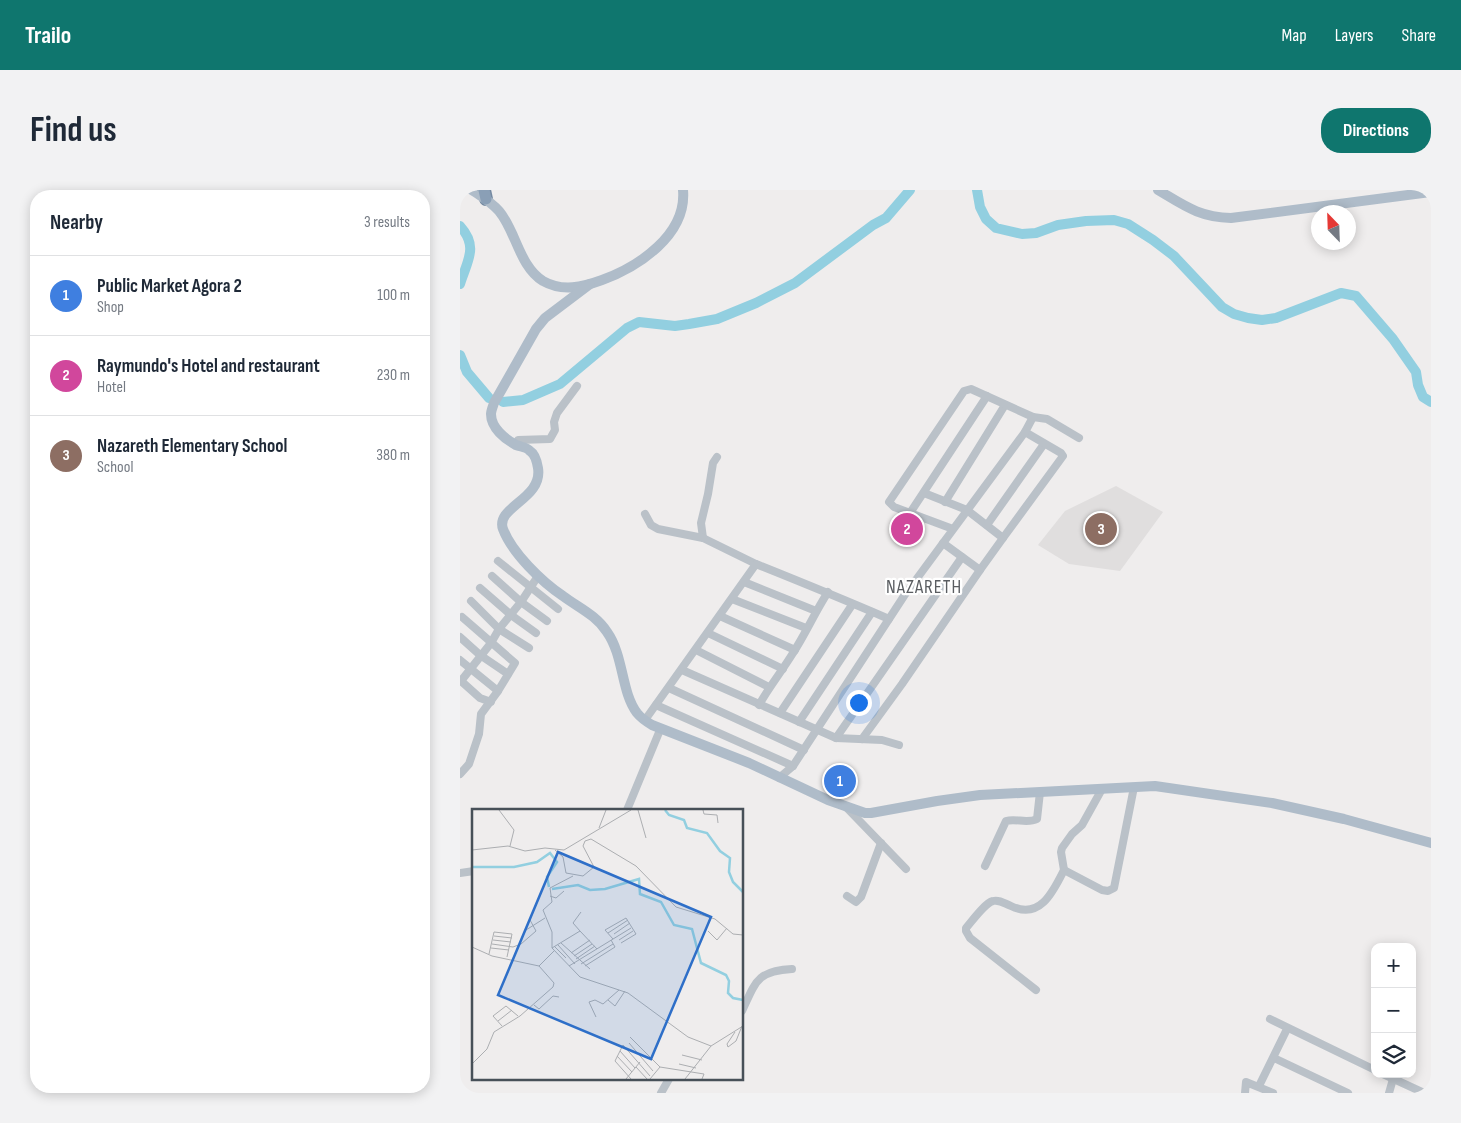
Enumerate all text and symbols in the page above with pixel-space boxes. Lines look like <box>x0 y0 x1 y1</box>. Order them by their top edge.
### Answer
text: Trailo <box>25 21 71 50</box>
text: Map <box>1282 25 1307 46</box>
text: Layers <box>1335 25 1374 46</box>
text: Share <box>1402 25 1436 46</box>
button: Directions <box>1321 108 1431 153</box>
text: Find us <box>30 109 117 152</box>
north arrow <box>1311 205 1356 250</box>
text: Nearby <box>50 210 103 235</box>
text: 3 results <box>364 213 410 232</box>
text: Public Market Agora 2 <box>97 275 242 298</box>
text: 1 <box>63 286 69 305</box>
text: 100 m <box>377 286 410 305</box>
text: Shop <box>97 298 124 317</box>
text: Raymundo's Hotel and restaurant <box>97 355 320 378</box>
text: 2 <box>62 366 70 385</box>
text: 230 m <box>377 366 410 385</box>
text: Hotel <box>97 378 126 397</box>
text: Nazareth Elementary School <box>97 435 287 458</box>
text: 3 <box>62 446 70 465</box>
text: 380 m <box>376 446 410 465</box>
text: School <box>97 458 133 477</box>
pin: 2 <box>891 510 923 548</box>
pin: 3 <box>1085 510 1117 548</box>
district label: NAZARETH <box>886 576 962 599</box>
your location <box>846 690 872 716</box>
pin: 1 <box>824 762 856 800</box>
inset map <box>472 809 744 1080</box>
map controls <box>1371 943 1416 1078</box>
button: + <box>1371 943 1416 988</box>
button: − <box>1371 988 1416 1033</box>
button: layers <box>1371 1033 1416 1078</box>

